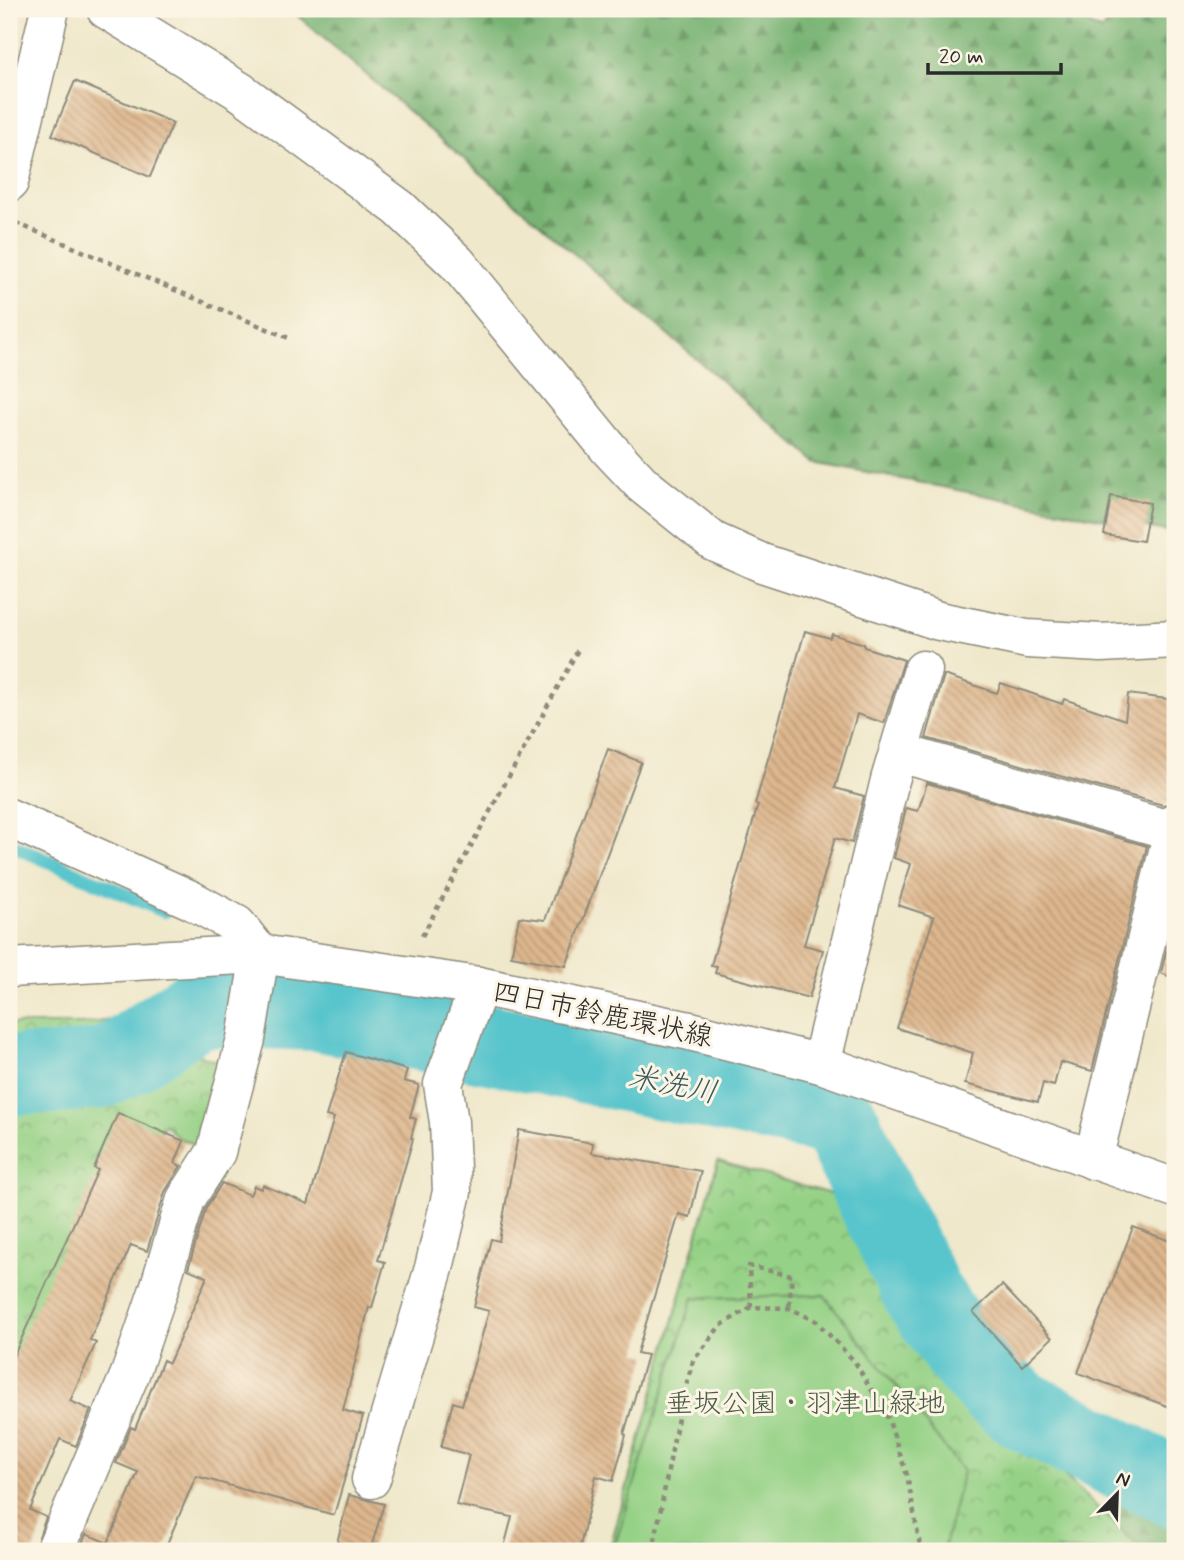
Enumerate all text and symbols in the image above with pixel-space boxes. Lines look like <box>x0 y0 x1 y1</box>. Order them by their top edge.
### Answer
scale bar <box>928 32 1062 76</box>
text: 20 m <box>939 43 984 71</box>
street label: 四日市鈴鹿環状線 <box>489 974 716 1057</box>
water label: 米洗川 <box>625 1058 721 1113</box>
park label: 垂坂公園・羽津山緑地 <box>665 1386 945 1423</box>
north arrow <box>1082 1458 1152 1528</box>
text: N <box>1112 1466 1134 1494</box>

